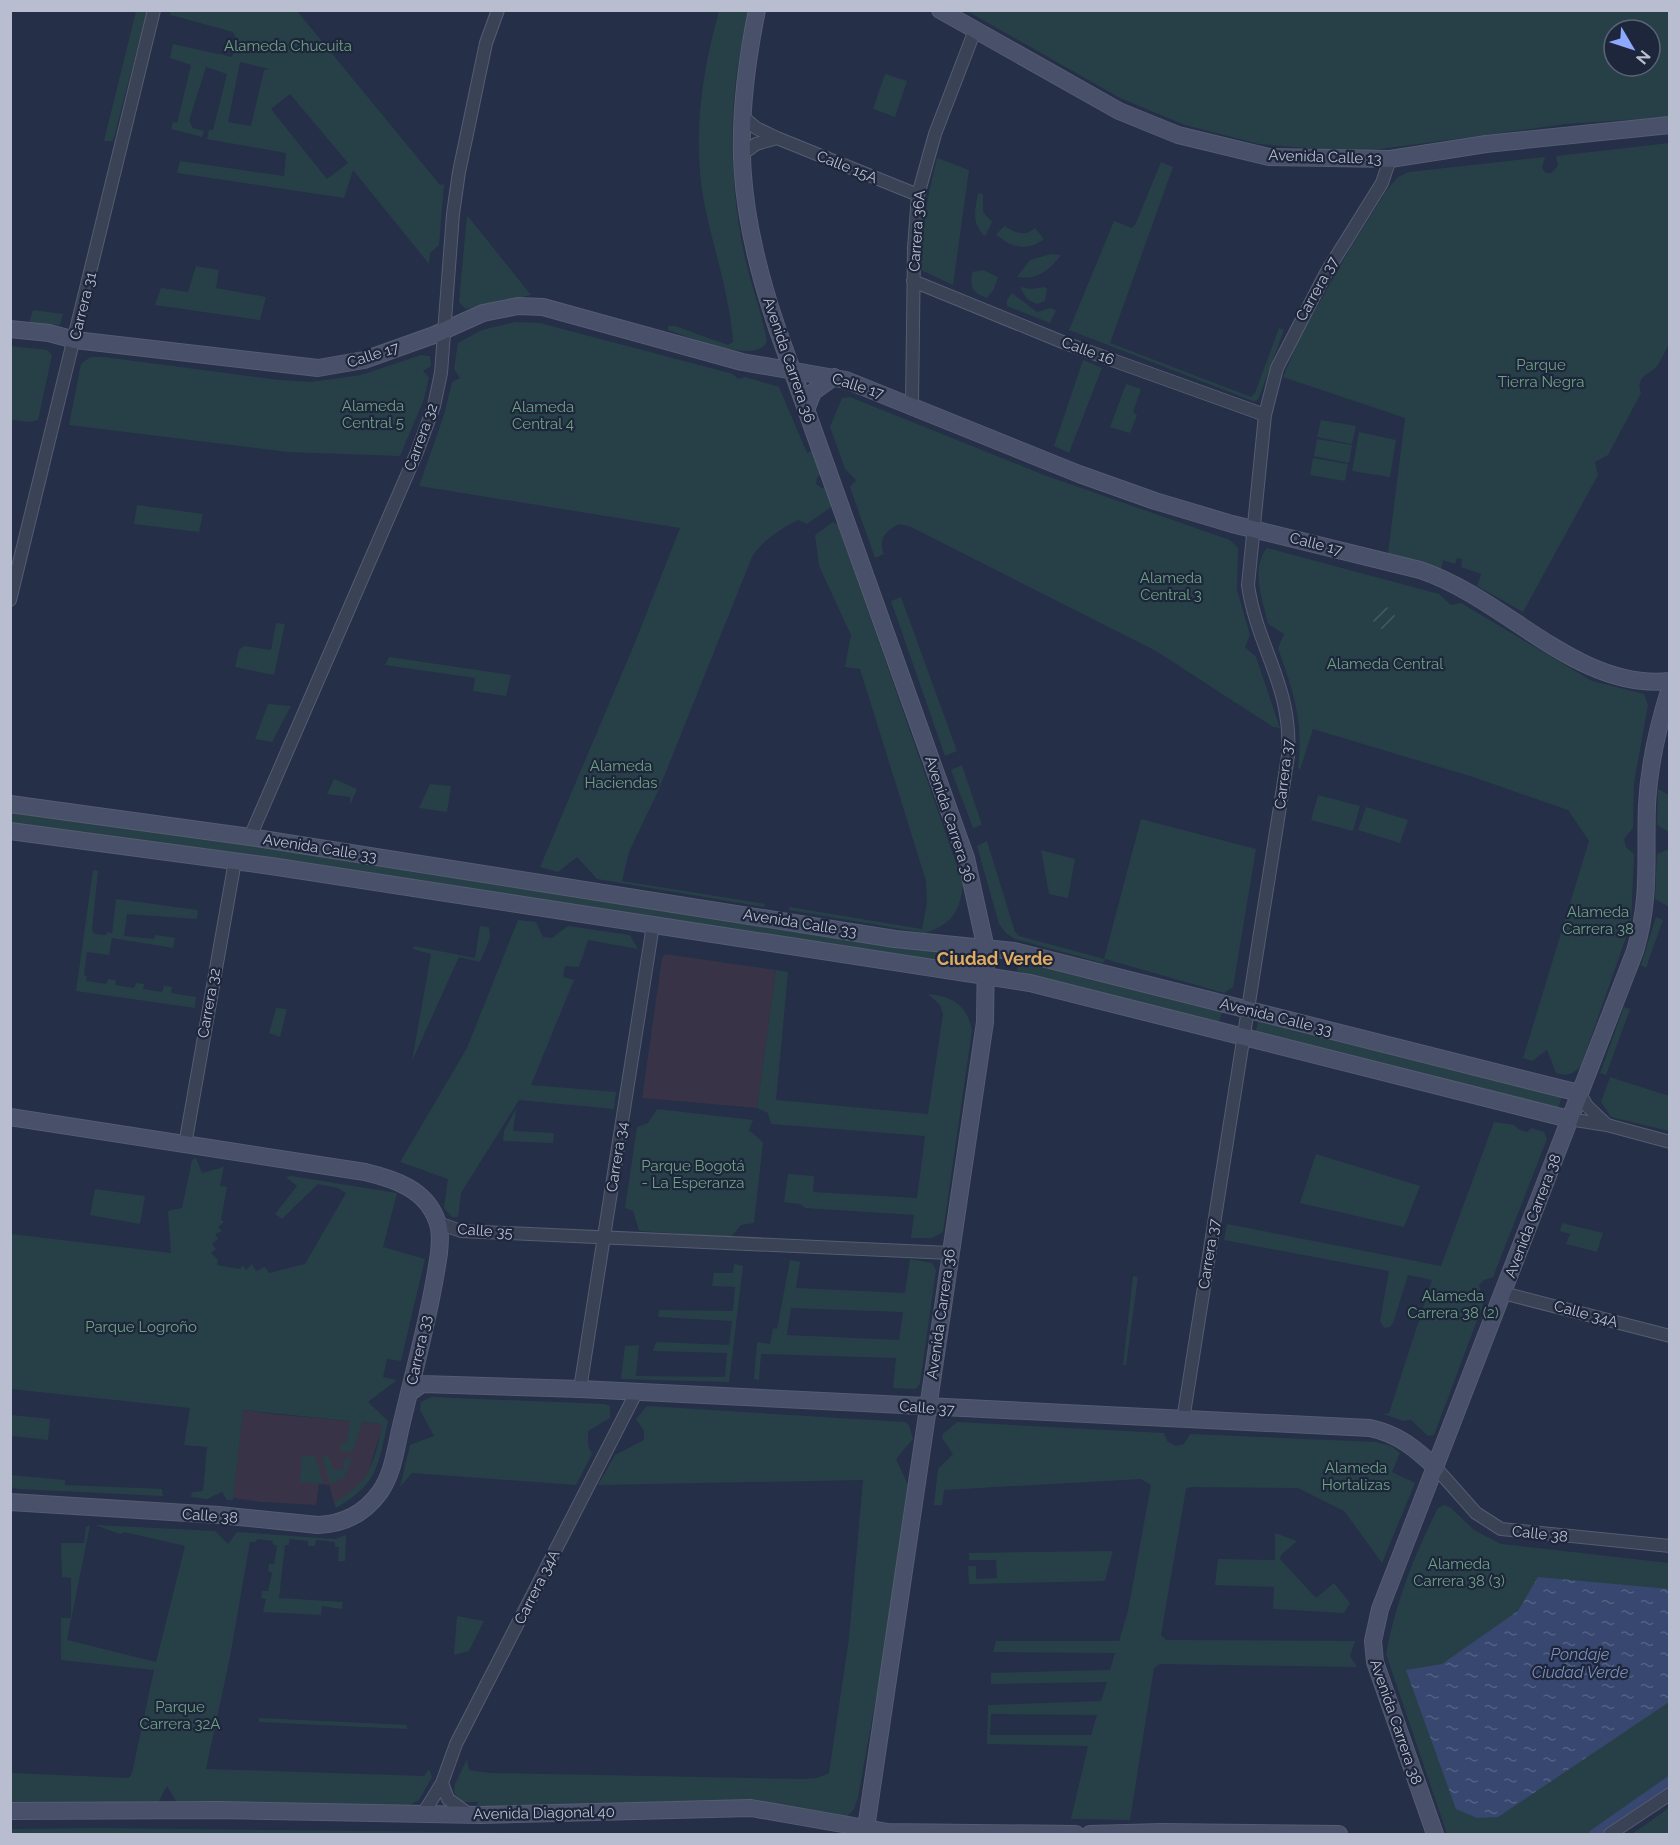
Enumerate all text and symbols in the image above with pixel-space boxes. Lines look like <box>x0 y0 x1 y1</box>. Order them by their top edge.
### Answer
north arrow <box>1602 18 1662 78</box>
park label: Alameda Chucuita <box>224 37 352 55</box>
text: N <box>1632 46 1654 68</box>
street label: Avenida Calle 13 <box>1268 146 1382 168</box>
street label: Calle 15A <box>814 147 880 187</box>
street label: Carrera 36A <box>905 190 929 272</box>
street label: Carrera 37 <box>1292 254 1342 324</box>
street label: Carrera 31 <box>66 270 100 342</box>
street label: Avenida Carrera 36 <box>759 295 819 425</box>
street label: Calle 16 <box>1059 333 1117 369</box>
street label: Calle 17 <box>345 338 401 372</box>
park label: Parque Tierra Negra <box>1498 356 1584 391</box>
street label: Calle 17 <box>830 369 886 403</box>
park label: Alameda Central 5 <box>342 397 404 432</box>
park label: Alameda Central 4 <box>512 398 574 433</box>
street label: Carrera 32 <box>400 401 442 473</box>
street label: Calle 17 <box>1288 529 1344 559</box>
park label: Alameda Central 3 <box>1140 569 1202 604</box>
park label: Alameda Central <box>1327 655 1444 673</box>
street label: Carrera 37 <box>1271 738 1297 810</box>
street label: Avenida Carrera 36 <box>921 754 979 884</box>
park label: Alameda Haciendas <box>585 757 657 792</box>
street label: Avenida Calle 33 <box>262 830 378 866</box>
park label: Alameda Carrera 38 <box>1562 903 1634 938</box>
street label: Avenida Calle 33 <box>742 905 858 941</box>
district label: Ciudad Verde <box>937 948 1053 969</box>
street label: Carrera 32 <box>194 966 224 1039</box>
street label: Avenida Calle 33 <box>1218 994 1334 1040</box>
street label: Carrera 34 <box>603 1121 631 1193</box>
street label: Avenida Carrera 38 <box>1501 1151 1565 1280</box>
park label: Parque Bogotá - La Esperanza <box>641 1157 745 1192</box>
street label: Carrera 37 <box>1195 1218 1223 1290</box>
street label: Calle 35 <box>457 1220 513 1242</box>
street label: Avenida Carrera 36 <box>923 1248 959 1380</box>
park label: Alameda Carrera 38 (2) <box>1407 1287 1499 1322</box>
street label: Calle 34A <box>1552 1297 1620 1331</box>
street label: Carrera 33 <box>403 1313 435 1387</box>
park label: Parque Logroño <box>85 1318 197 1336</box>
street label: Calle 37 <box>899 1397 955 1419</box>
park label: Alameda Hortalizas <box>1322 1459 1390 1494</box>
street label: Calle 38 <box>181 1505 239 1527</box>
street label: Calle 38 <box>1511 1522 1569 1546</box>
street label: Carrera 34A <box>511 1547 563 1627</box>
park label: Alameda Carrera 38 (3) <box>1413 1555 1505 1590</box>
water label: Pondaje Ciudad Verde <box>1532 1645 1629 1682</box>
street label: Avenida Carrera 38 <box>1366 1657 1426 1787</box>
park label: Parque Carrera 32A <box>140 1698 220 1733</box>
street label: Avenida Diagonal 40 <box>473 1803 615 1823</box>

